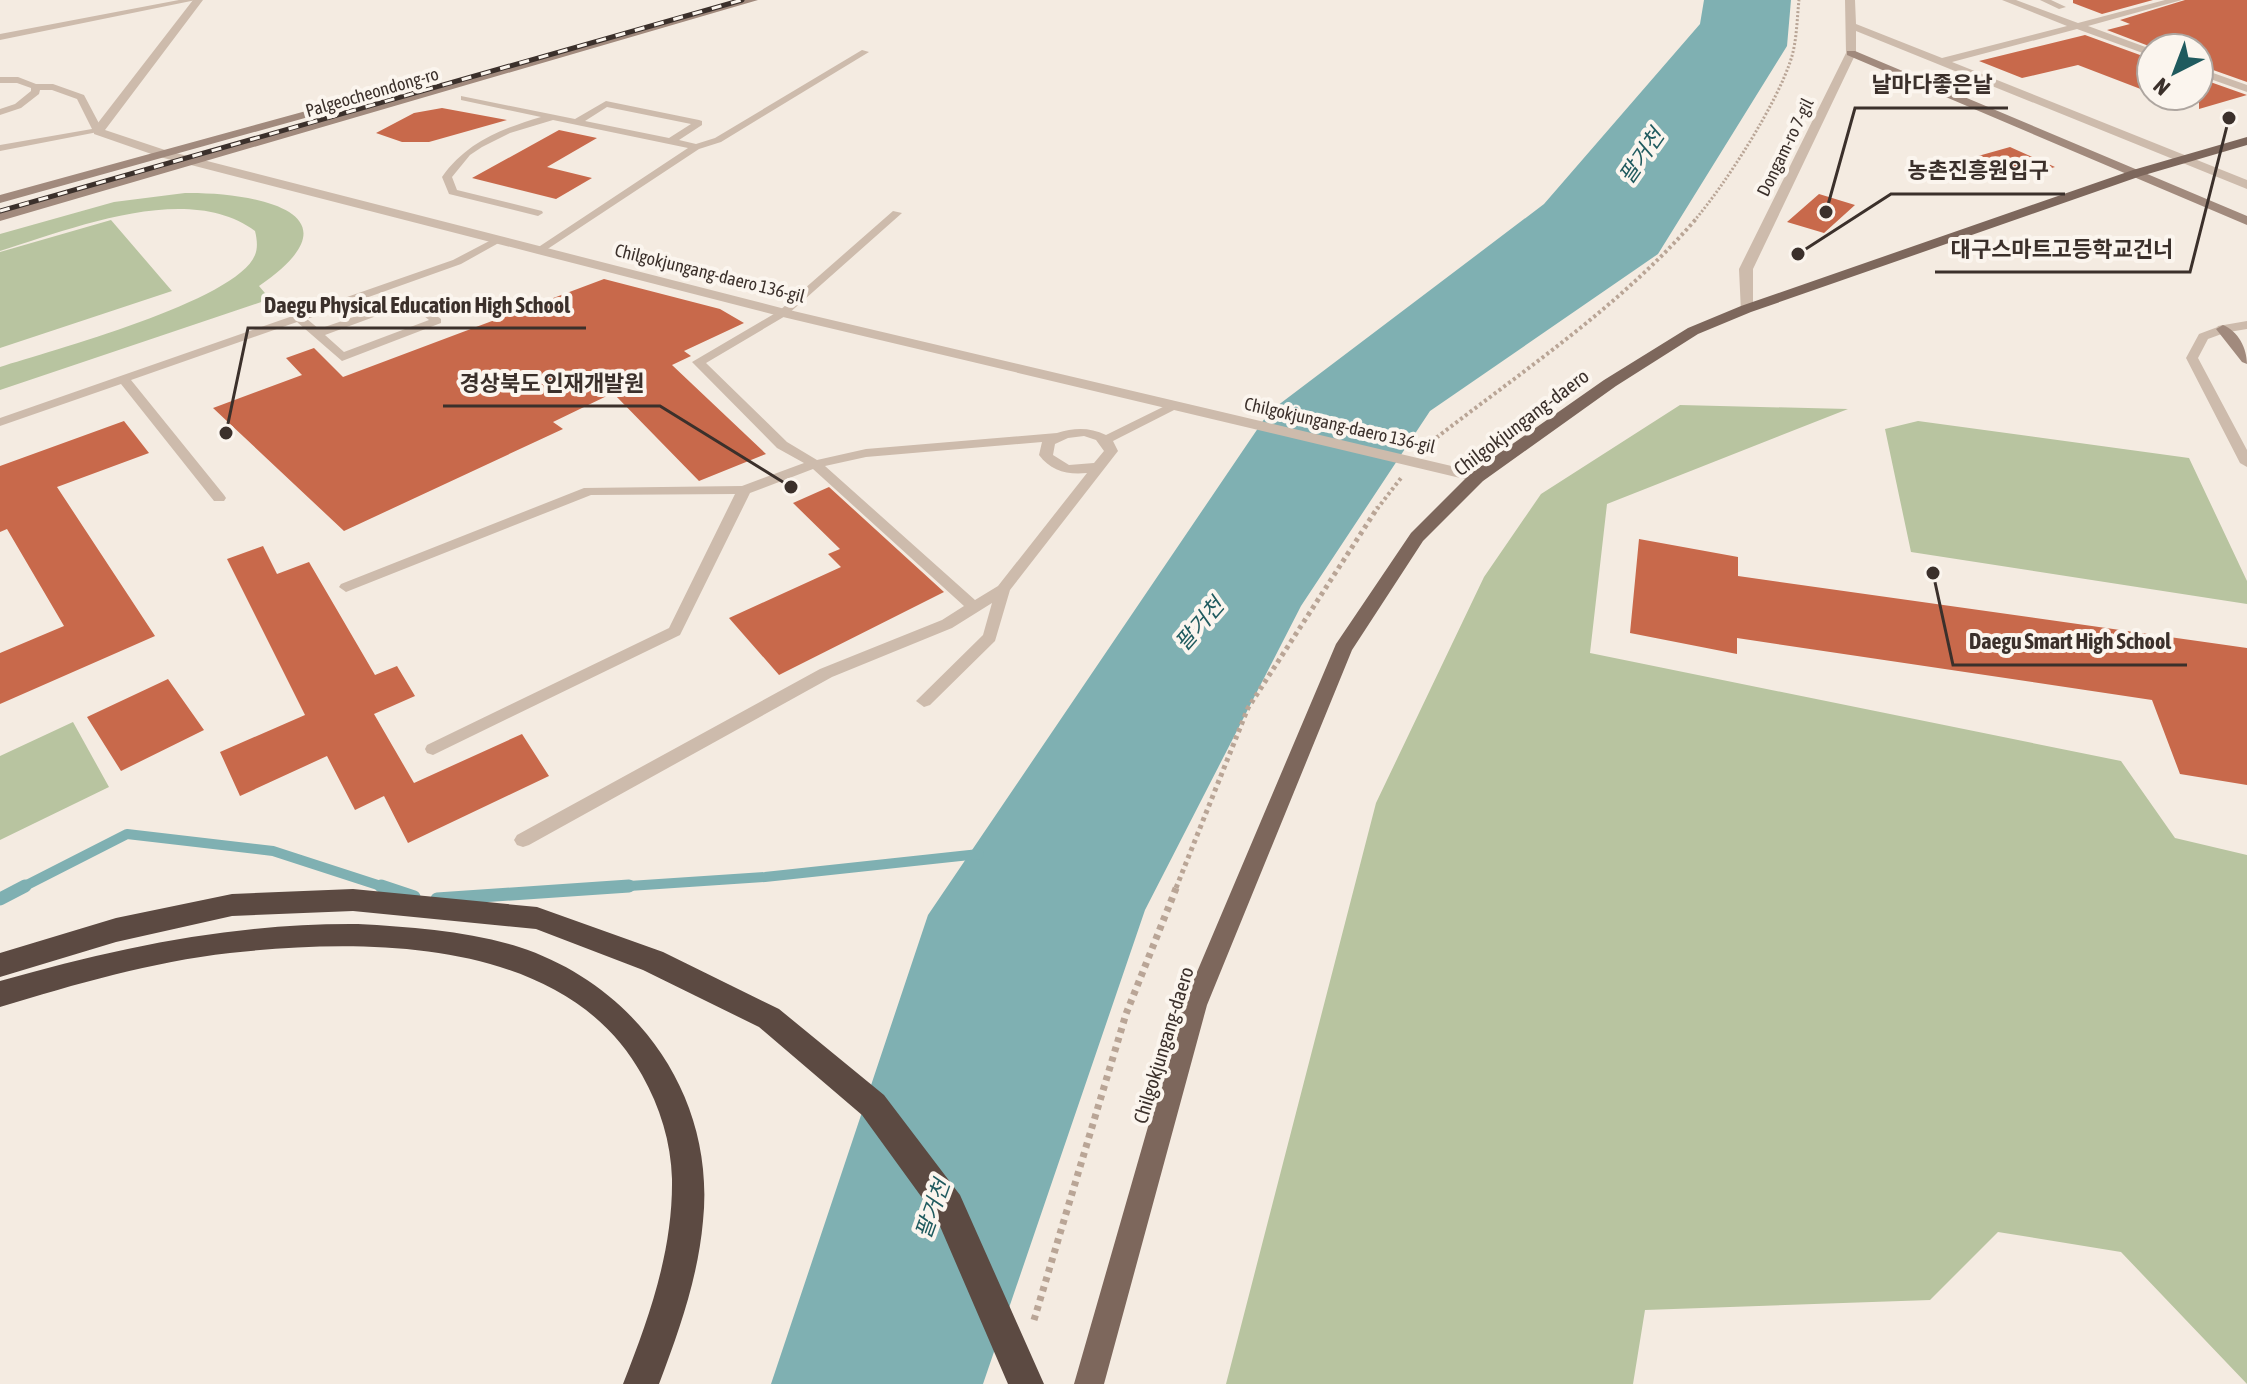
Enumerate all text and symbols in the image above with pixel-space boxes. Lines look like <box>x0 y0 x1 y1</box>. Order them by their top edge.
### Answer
north arrow <box>2135 32 2215 112</box>
callout: 날마다좋은날 <box>1855 62 2008 108</box>
street label: Palgeocheondong-ro <box>303 63 441 121</box>
text: 날마다좋은날 <box>1871 71 1993 97</box>
text: N <box>2148 73 2175 101</box>
street label: Dongam-ro 7-gil <box>1752 94 1818 199</box>
water label: 팔거천 <box>1613 121 1671 188</box>
callout: 농촌진흥원입구 <box>1891 148 2065 194</box>
text: 농촌진흥원입구 <box>1907 157 2049 183</box>
callout: 대구스마트고등학교건너 <box>1935 226 2190 272</box>
text: 대구스마트고등학교건너 <box>1951 236 2173 262</box>
street label: Chilgokjungang-daero 136-gil <box>613 239 808 307</box>
callout: Daegu Physical Education High School <box>248 282 586 328</box>
text: Daegu Physical Education High School <box>264 292 571 318</box>
callout: 경상북도 인재개발원 <box>443 360 660 406</box>
street label: Chilgokjungang-daero <box>1449 364 1593 480</box>
text: 경상북도 인재개발원 <box>459 370 645 396</box>
street label: Chilgokjungang-daero 136-gil <box>1242 393 1438 457</box>
water label: 팔거천 <box>1169 590 1231 655</box>
callout: Daegu Smart High School <box>1953 619 2187 665</box>
text: Daegu Smart High School <box>1969 628 2172 654</box>
street label: Chilgokjungang-daero <box>1128 964 1198 1126</box>
water label: 팔거천 <box>909 1173 956 1242</box>

